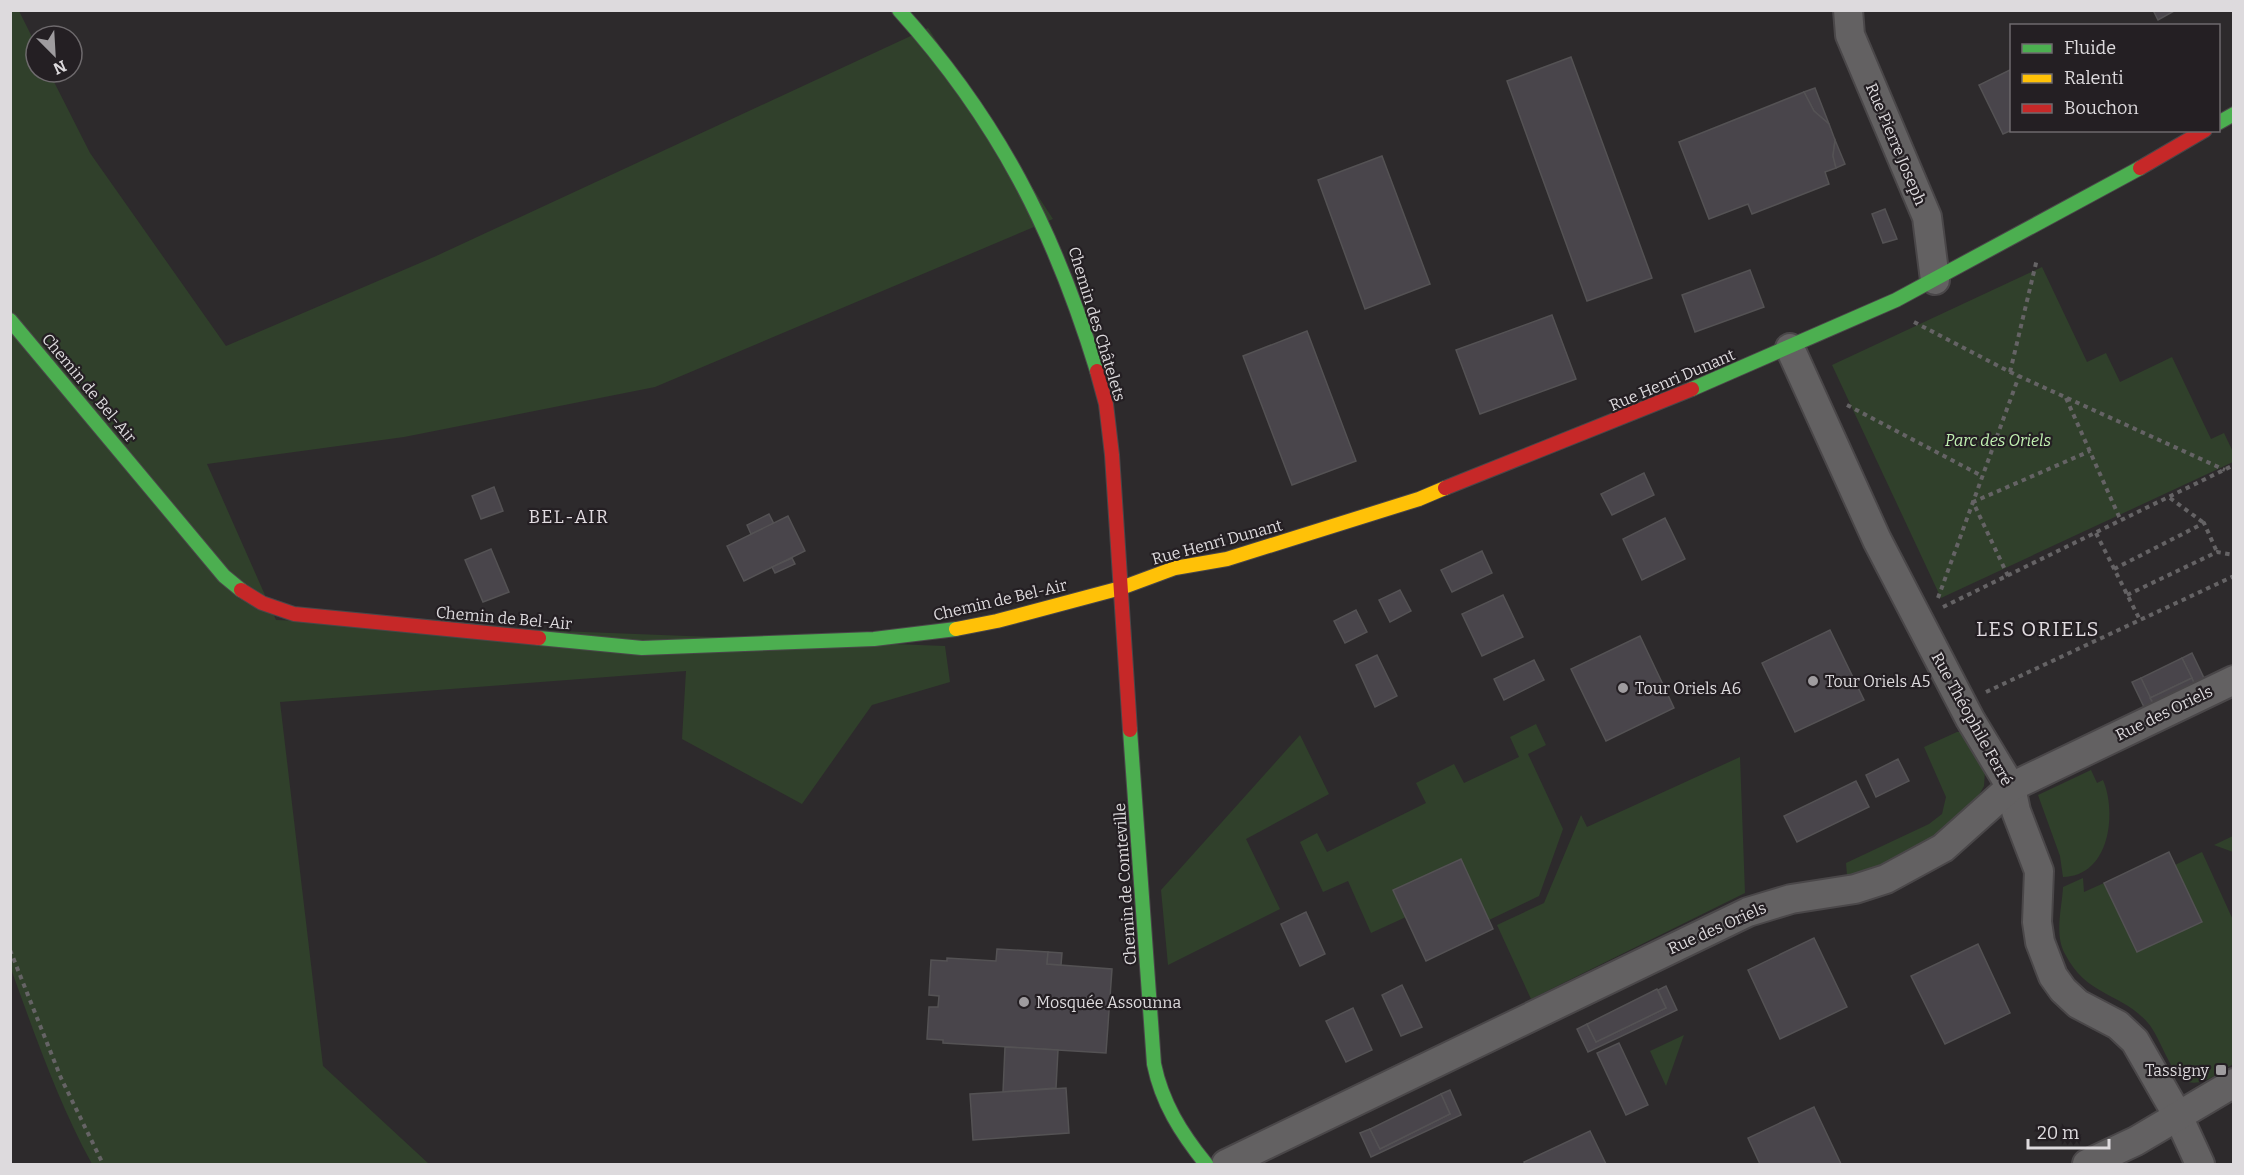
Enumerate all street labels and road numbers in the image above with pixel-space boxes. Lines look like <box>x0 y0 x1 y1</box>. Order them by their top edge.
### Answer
street label: Rue Pierre Joseph <box>1862 80 1930 208</box>
street label: Chemin des Châtelets <box>1064 244 1130 404</box>
street label: Chemin de Bel-Air <box>38 330 140 446</box>
street label: Rue Henri Dunant <box>1606 345 1738 415</box>
street label: Rue Henri Dunant <box>1150 515 1285 569</box>
street label: Chemin de Bel-Air <box>931 575 1069 625</box>
street label: Chemin de Bel-Air <box>435 603 573 633</box>
street label: Rue Théophile Ferré <box>1927 649 2017 789</box>
street label: Rue des Oriels <box>2112 681 2216 745</box>
street label: Chemin de Comteville <box>1110 802 1140 966</box>
street label: Rue des Oriels <box>1665 898 1769 958</box>

